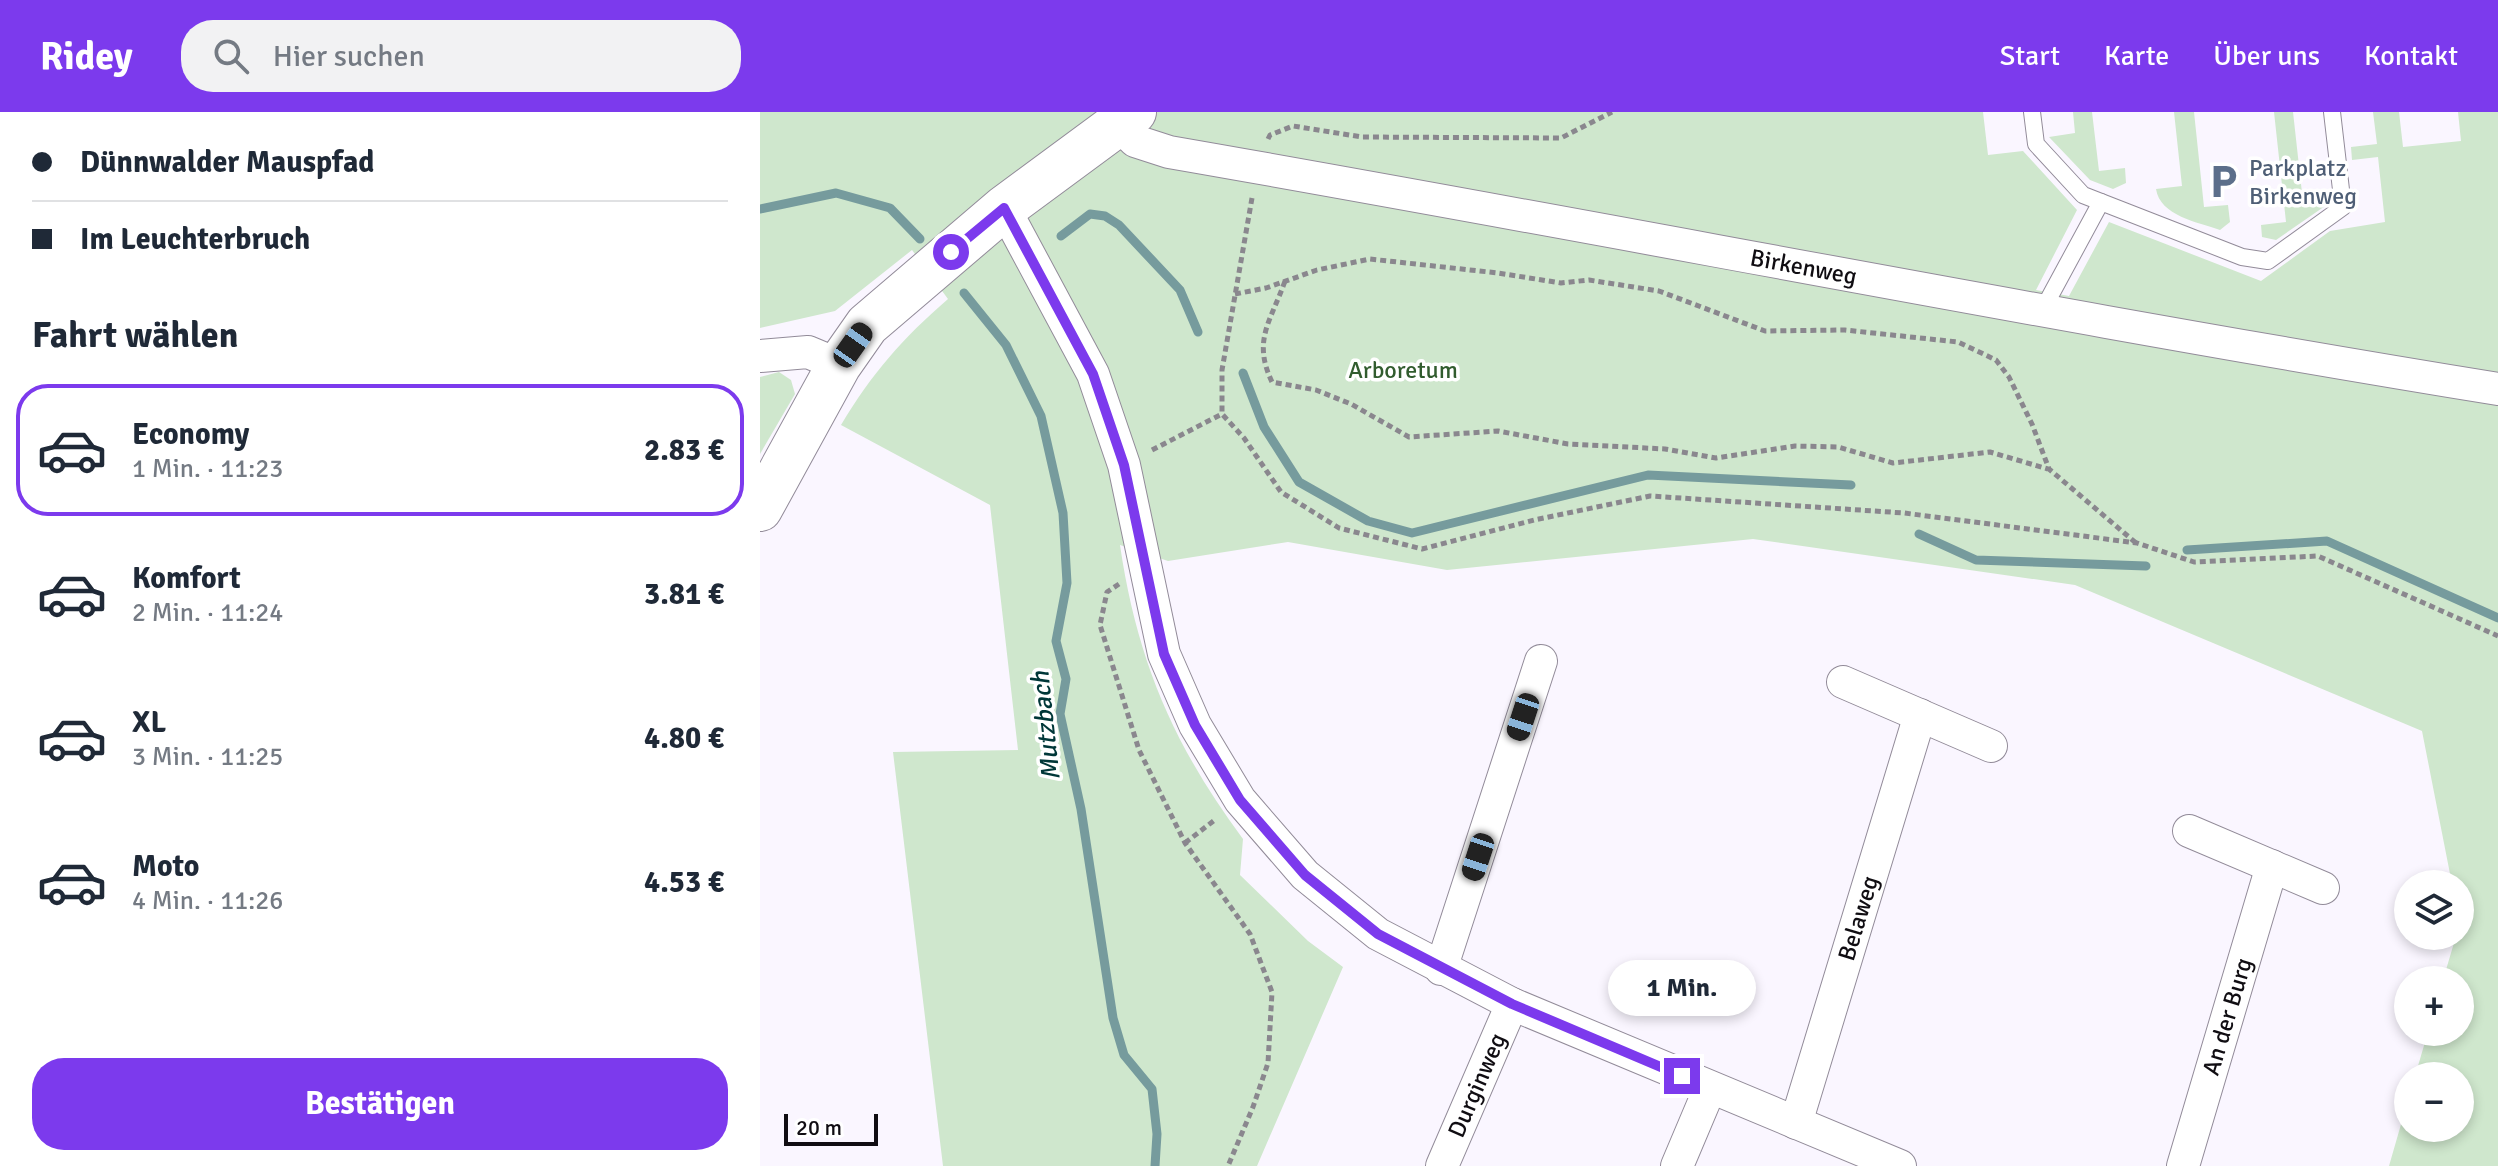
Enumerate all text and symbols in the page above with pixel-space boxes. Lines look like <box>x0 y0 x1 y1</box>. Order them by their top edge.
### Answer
search box <box>181 20 741 92</box>
text: Ridey <box>40 33 133 80</box>
icon: search <box>209 34 253 78</box>
text: Hier suchen <box>273 38 425 75</box>
text: Start <box>2000 39 2060 73</box>
text: Karte <box>2104 39 2169 73</box>
text: Über uns <box>2213 39 2320 73</box>
text: Kontakt <box>2364 39 2458 73</box>
text: Dünnwalder Mauspfad <box>80 144 374 181</box>
place label: Parkplatz Birkenweg <box>2249 153 2357 211</box>
parking icon: Parkplatz Birkenweg <box>2204 163 2242 201</box>
text: Im Leuchterbruch <box>80 221 310 258</box>
route start <box>933 234 969 270</box>
street label: Birkenweg <box>1748 242 1859 291</box>
text: Fahrt wählen <box>32 313 238 358</box>
car <box>829 318 877 372</box>
park label: Arboretum <box>1348 355 1458 385</box>
icon: car <box>36 414 108 486</box>
text: Economy <box>132 416 249 453</box>
text: 2.83 € <box>644 432 724 469</box>
text: 1 Min. · 11:23 <box>132 453 283 485</box>
icon: car <box>36 558 108 630</box>
text: Komfort <box>132 560 241 597</box>
text: 3.81 € <box>644 576 724 613</box>
text: 2 Min. · 11:24 <box>132 597 283 629</box>
water label: Mutzbach <box>1024 669 1068 782</box>
car <box>1504 690 1542 744</box>
icon: car <box>36 702 108 774</box>
text: XL <box>132 704 166 741</box>
text: 4.80 € <box>644 720 724 757</box>
text: 3 Min. · 11:25 <box>132 741 283 773</box>
car <box>1459 830 1497 884</box>
icon: car <box>36 846 108 918</box>
text: Moto <box>132 848 199 885</box>
text: 4.53 € <box>644 864 724 901</box>
map controls <box>2394 870 2474 1142</box>
button: layers <box>2394 870 2474 950</box>
street label: Belaweg <box>1831 872 1885 964</box>
text: 4 Min. · 11:26 <box>132 885 283 917</box>
street label: An der Burg <box>2196 954 2259 1079</box>
callout: 1 Min. <box>1608 960 1756 1016</box>
button: + <box>2394 966 2474 1046</box>
text: 1 Min. <box>1647 972 1717 1004</box>
street label: Durginweg <box>1441 1028 1513 1142</box>
button: Bestätigen <box>32 1058 728 1150</box>
route end <box>1664 1058 1700 1094</box>
button: − <box>2394 1062 2474 1142</box>
scale bar <box>784 1110 878 1146</box>
text: 20 m <box>796 1114 842 1141</box>

